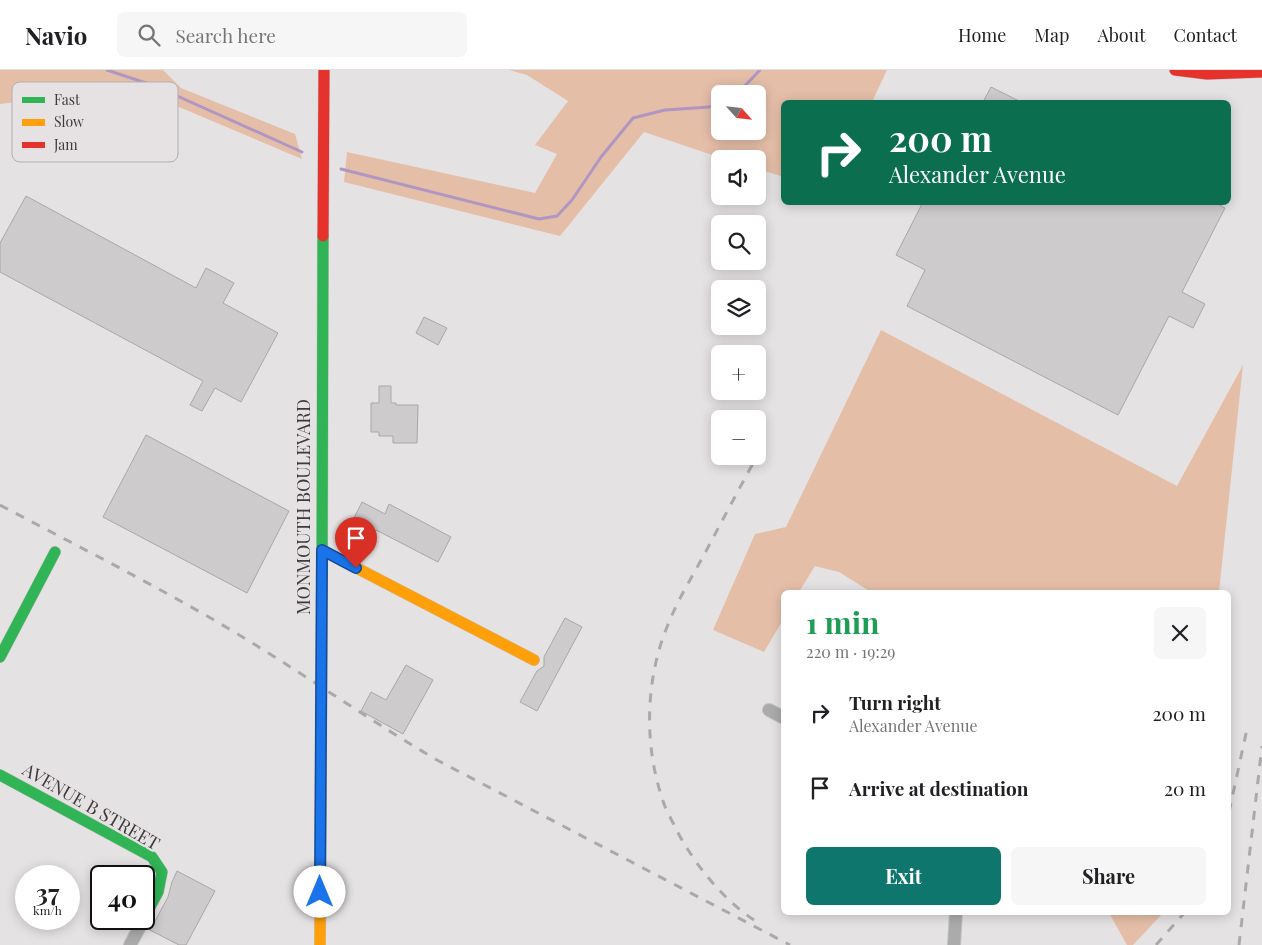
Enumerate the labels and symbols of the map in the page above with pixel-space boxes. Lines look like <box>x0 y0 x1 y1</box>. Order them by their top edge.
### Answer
legend <box>12 82 178 162</box>
north arrow <box>711 85 766 140</box>
text: Fast <box>54 90 81 109</box>
text: Slow <box>54 112 84 131</box>
text: Jam <box>53 135 78 154</box>
street label: MONMOUTH BOULEVARD <box>291 399 315 615</box>
pin <box>335 517 377 568</box>
street label: AVENUE B STREET <box>18 757 164 855</box>
speed limit sign: 40 <box>90 865 155 930</box>
position arrow <box>293 865 345 917</box>

